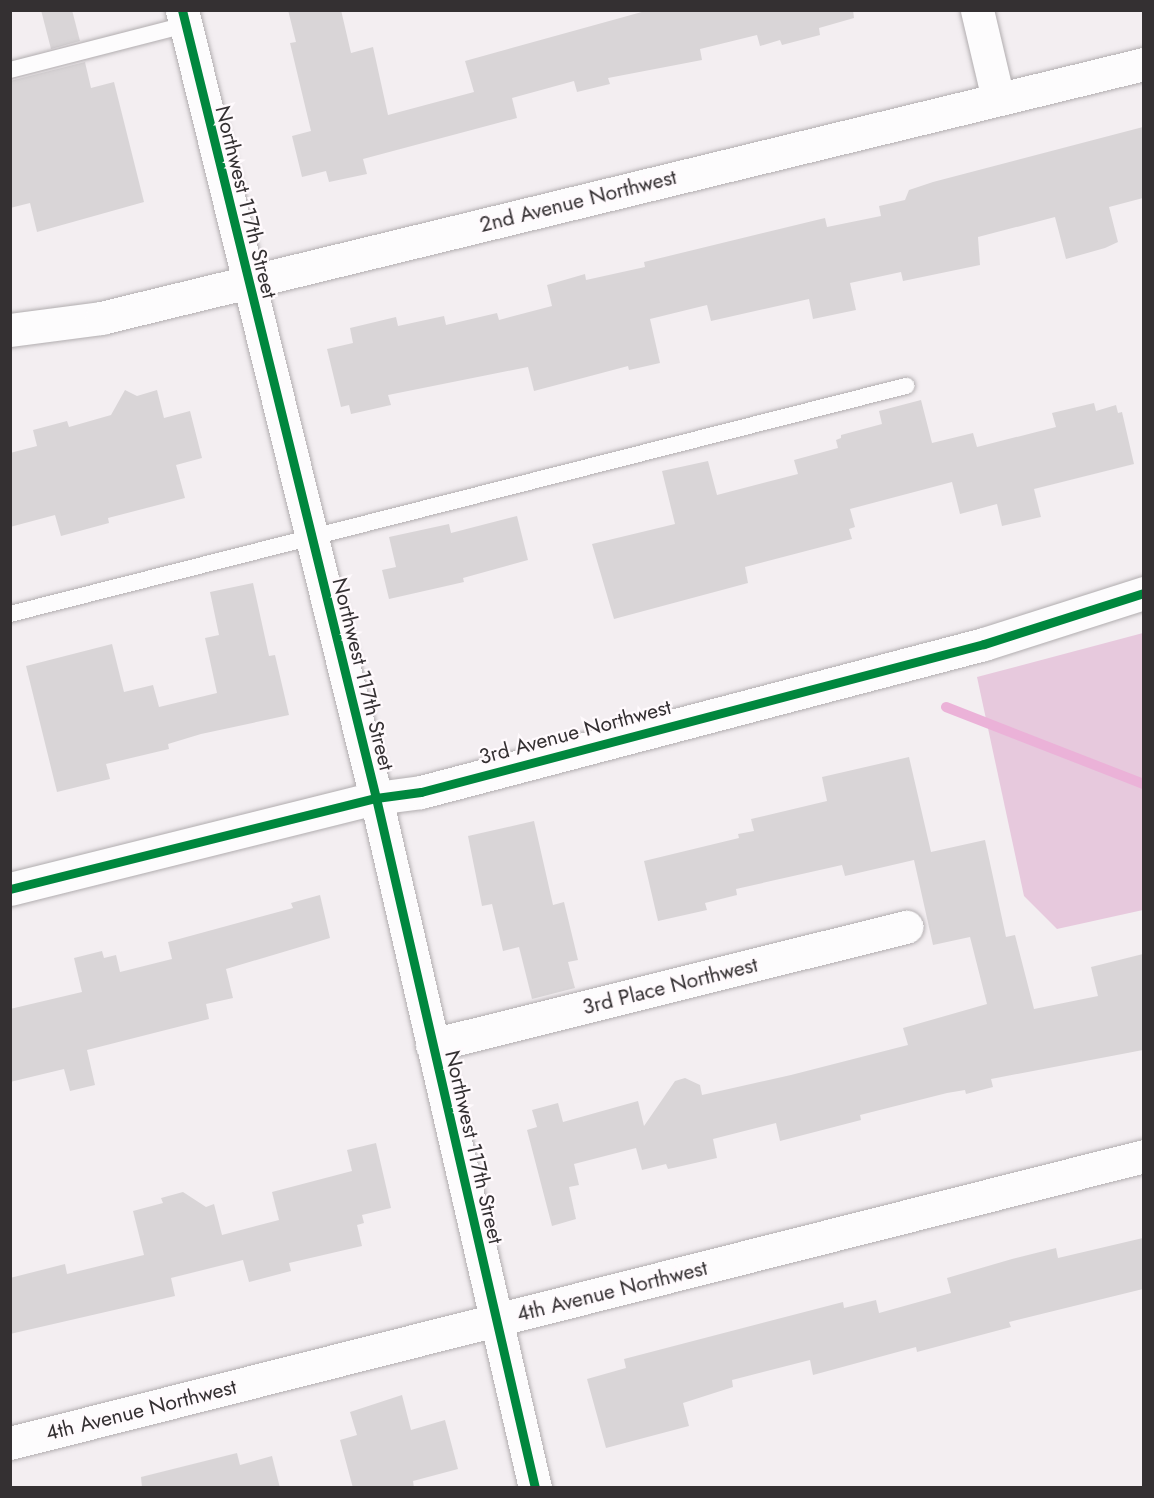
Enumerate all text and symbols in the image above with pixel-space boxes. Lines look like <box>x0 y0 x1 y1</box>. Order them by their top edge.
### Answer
street label: Northwest 117th Street <box>210 103 282 301</box>
street label: 2nd Avenue Northwest <box>477 164 679 238</box>
street label: Northwest 117th Street <box>327 575 399 773</box>
street label: 3rd Avenue Northwest <box>476 694 674 770</box>
street label: 3rd Place Northwest <box>580 952 760 1020</box>
street label: Northwest 117th Street <box>439 1048 509 1246</box>
street label: 4th Avenue Northwest <box>514 1255 710 1327</box>
street label: 4th Avenue Northwest <box>43 1374 239 1446</box>

